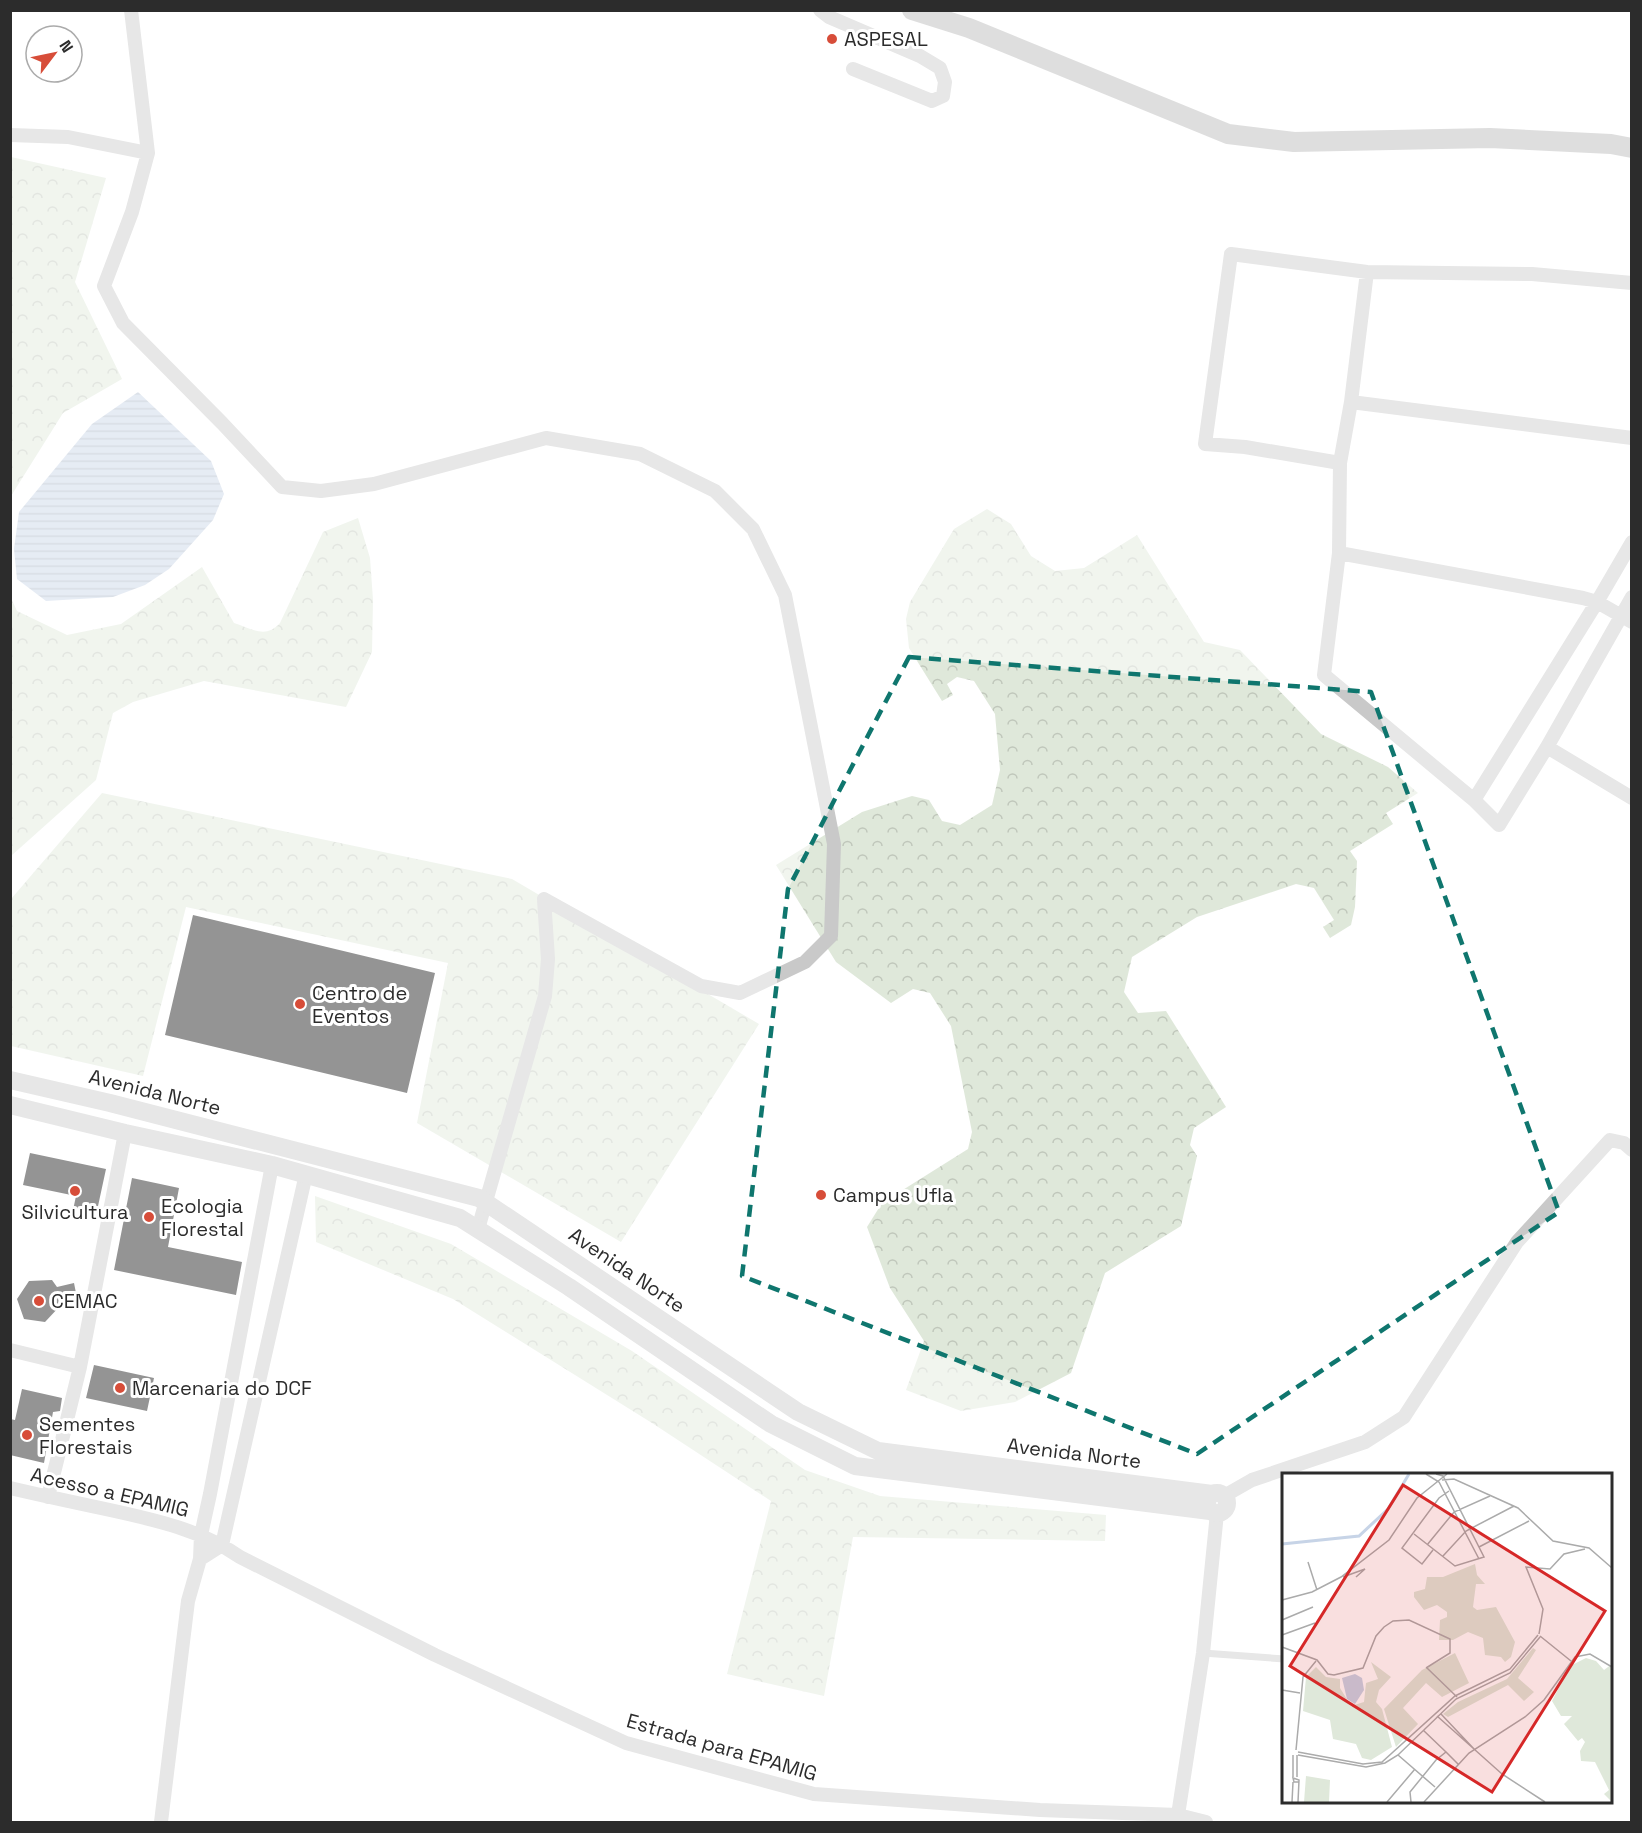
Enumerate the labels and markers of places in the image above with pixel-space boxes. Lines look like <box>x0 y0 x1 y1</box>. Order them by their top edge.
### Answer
place label: ASPESAL <box>844 26 928 52</box>
marker: ASPESAL <box>825 32 839 46</box>
place label: Centro de Eventos <box>312 980 407 1029</box>
marker: Centro de Eventos <box>293 997 307 1011</box>
place label: Campus Ufla <box>833 1182 953 1208</box>
marker: Silvicultura <box>68 1184 82 1198</box>
marker: Campus Ufla <box>814 1188 828 1202</box>
place label: Ecologia Florestal <box>161 1193 244 1242</box>
place label: Silvicultura <box>22 1199 128 1225</box>
marker: Ecologia Florestal <box>142 1210 156 1224</box>
place label: CEMAC <box>51 1288 118 1314</box>
marker: CEMAC <box>32 1294 46 1308</box>
place label: Marcenaria do DCF <box>132 1375 312 1401</box>
marker: Marcenaria do DCF <box>113 1381 127 1395</box>
place label: Sementes Florestais <box>39 1411 135 1460</box>
marker: Sementes Florestais <box>20 1428 34 1442</box>

